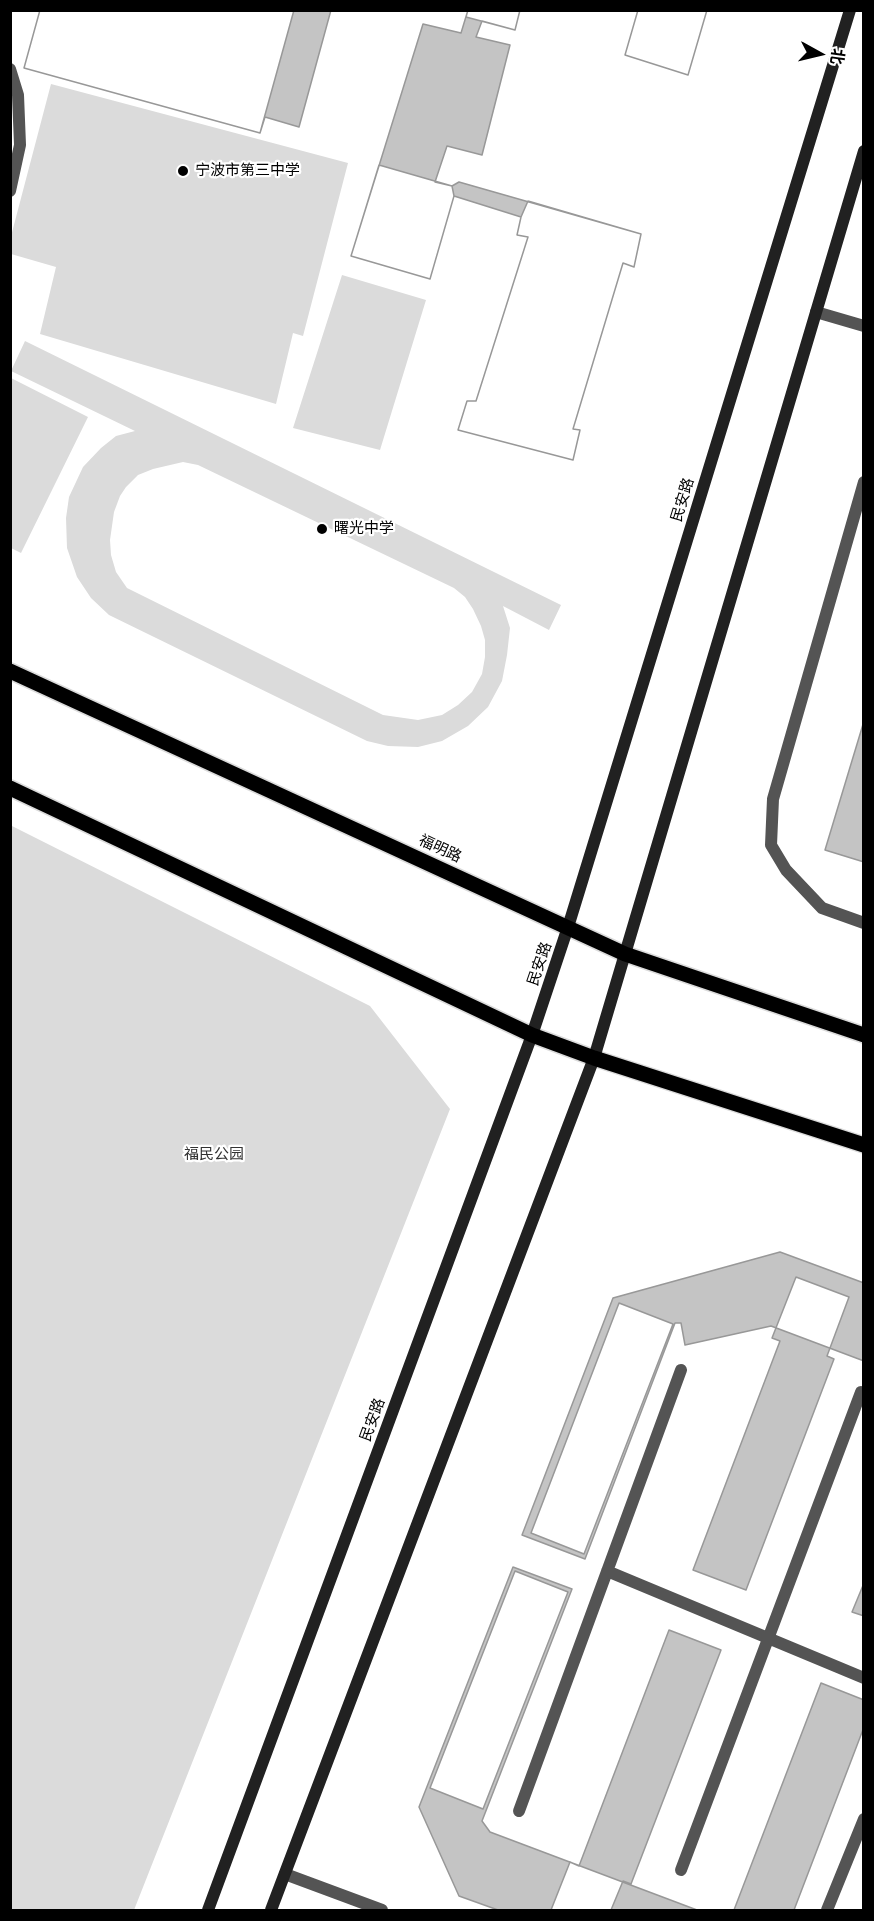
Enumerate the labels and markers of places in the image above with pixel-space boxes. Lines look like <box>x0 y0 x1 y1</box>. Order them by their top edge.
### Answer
place label: 宁波市第三中学 <box>195 162 300 180</box>
marker: 宁波市第三中学 <box>176 164 190 178</box>
place label: 曙光中学 <box>334 520 394 538</box>
marker: 曙光中学 <box>315 522 329 536</box>

